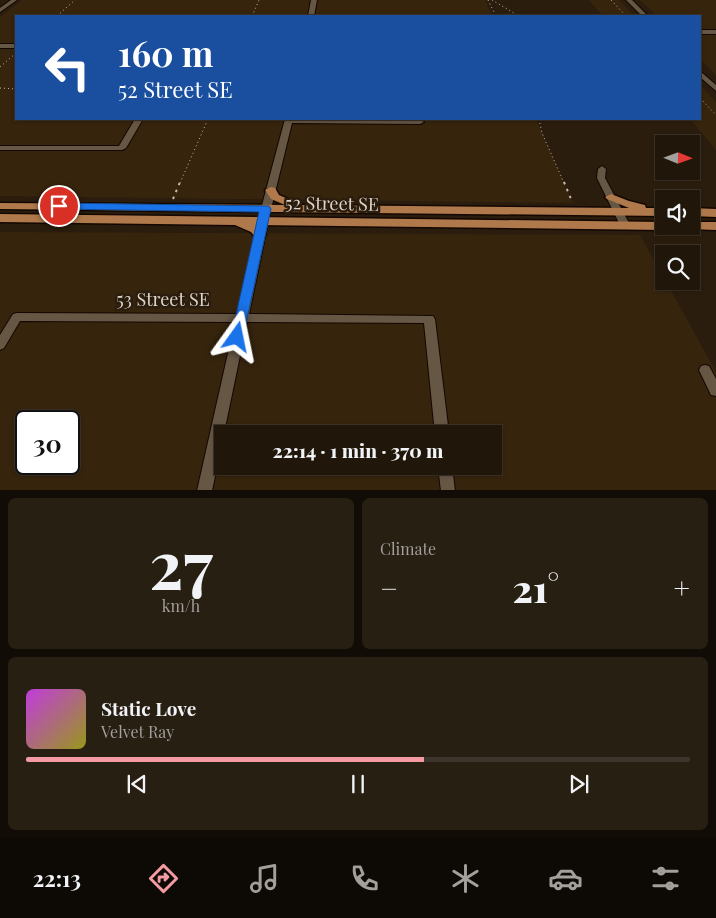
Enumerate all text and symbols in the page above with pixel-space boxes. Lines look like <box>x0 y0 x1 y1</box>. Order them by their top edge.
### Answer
text: 160 m <box>118 29 213 76</box>
icon: left <box>35 35 100 100</box>
text: 52 Street SE <box>118 74 233 104</box>
north arrow <box>655 135 700 180</box>
map controls <box>655 135 700 290</box>
pin <box>38 185 80 227</box>
street label: 52 Street SE <box>285 190 379 216</box>
button: sound <box>655 190 700 235</box>
icon: arrive <box>45 192 73 220</box>
button: search <box>655 245 700 290</box>
street label: 53 Street SE <box>116 287 210 311</box>
position arrow <box>210 310 262 362</box>
speed limit sign: 30 <box>15 410 80 475</box>
text: 22:14 · 1 min · 370 m <box>273 437 443 463</box>
text: 27 <box>149 519 213 605</box>
text: Climate <box>380 538 436 559</box>
text: 21° <box>513 562 559 613</box>
text: − <box>380 569 398 606</box>
text: + <box>674 569 690 606</box>
text: km/h <box>162 595 200 616</box>
text: Static Love <box>101 695 196 721</box>
text: Velvet Ray <box>101 721 174 742</box>
icon: previous <box>123 770 151 798</box>
icon: pause <box>344 770 372 798</box>
icon: next <box>565 770 593 798</box>
icon: directions <box>146 861 181 896</box>
icon: music <box>247 861 282 896</box>
icon: phone <box>347 861 382 896</box>
icon: climate <box>448 861 483 896</box>
icon: car <box>548 861 583 896</box>
icon: filters <box>648 861 683 896</box>
text: 22:13 <box>33 863 81 893</box>

